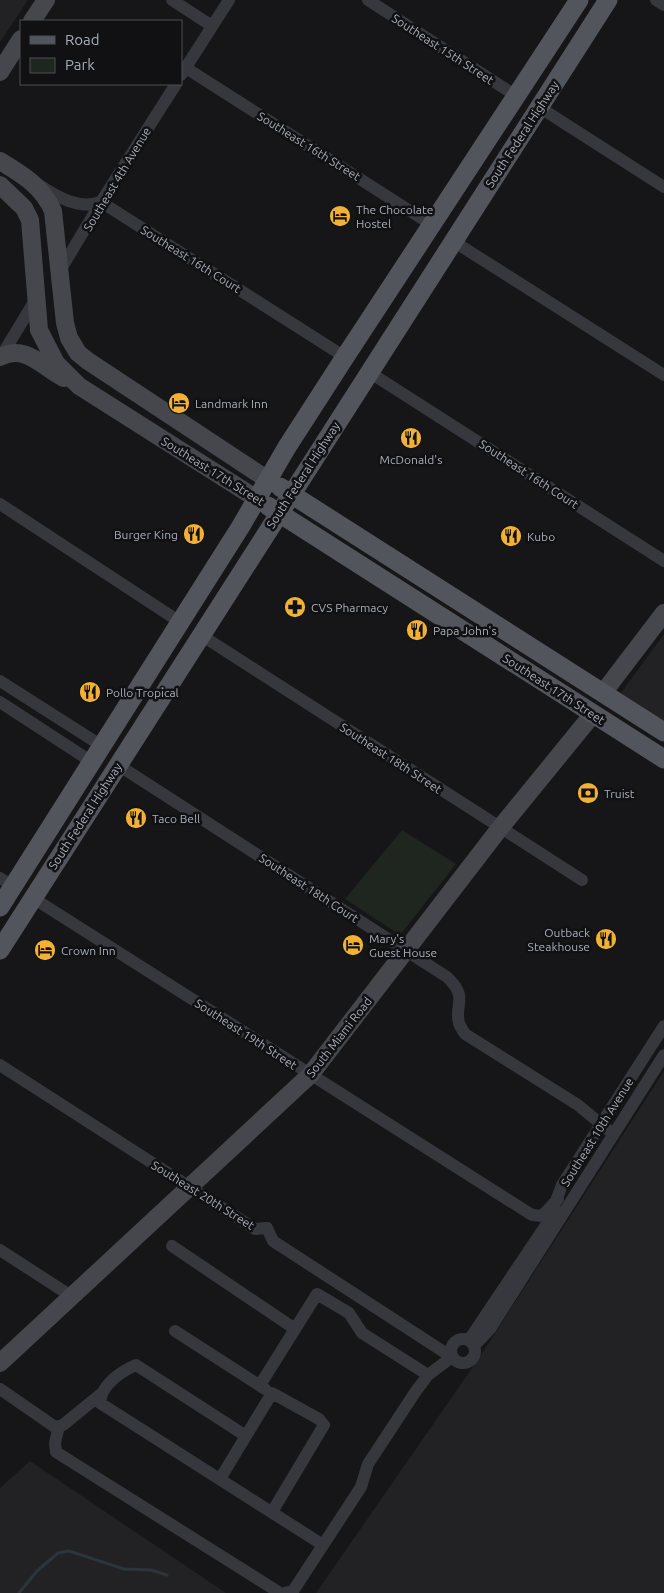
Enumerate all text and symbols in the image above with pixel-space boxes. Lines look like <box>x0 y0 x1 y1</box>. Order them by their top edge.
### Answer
street label: Southeast 15th Street <box>390 11 496 87</box>
legend <box>20 20 182 85</box>
text: Road <box>65 31 100 48</box>
text: Park <box>65 56 95 73</box>
street label: South Federal Highway <box>483 78 561 189</box>
street label: Southeast 16th Street <box>255 109 363 183</box>
street label: Southeast 4th Avenue <box>81 125 153 233</box>
place label: The Chocolate Hostel <box>356 203 433 230</box>
hotel icon: The Chocolate Hostel <box>328 204 352 228</box>
street label: Southeast 16th Court <box>139 223 244 295</box>
hotel icon: Landmark Inn <box>167 391 191 415</box>
place label: Landmark Inn <box>195 397 268 410</box>
street label: South Federal Highway <box>264 419 342 530</box>
restaurant icon: McDonald's <box>399 426 423 450</box>
street label: Southeast 17th Street <box>159 434 267 508</box>
street label: Southeast 16th Court <box>477 437 581 511</box>
place label: McDonald's <box>380 453 442 466</box>
restaurant icon: Burger King <box>182 522 206 546</box>
restaurant icon: Kubo <box>499 524 523 548</box>
place label: Burger King <box>114 528 178 541</box>
place label: Kubo <box>527 530 555 543</box>
pharmacy icon: CVS Pharmacy <box>283 595 307 619</box>
place label: CVS Pharmacy <box>311 601 388 614</box>
restaurant icon: Papa John's <box>405 618 429 642</box>
place label: Papa John's <box>433 624 497 637</box>
street label: Southeast 17th Street <box>501 651 607 727</box>
restaurant icon: Pollo Tropical <box>78 680 102 704</box>
place label: Pollo Tropical <box>106 686 179 699</box>
street label: Southeast 18th Street <box>338 720 444 796</box>
street label: South Federal Highway <box>46 760 124 871</box>
bank icon: Truist <box>576 781 600 805</box>
place label: Truist <box>604 787 635 800</box>
restaurant icon: Taco Bell <box>124 806 148 830</box>
place label: Taco Bell <box>152 812 200 825</box>
street label: Southeast 18th Court <box>257 851 361 925</box>
place label: Outback Steakhouse <box>528 926 590 953</box>
restaurant icon: Outback Steakhouse <box>594 927 618 951</box>
place label: Mary's Guest House <box>369 932 437 959</box>
hotel icon: Mary's Guest House <box>341 933 365 957</box>
hotel icon: Crown Inn <box>33 938 57 962</box>
place label: Crown Inn <box>61 944 116 957</box>
street label: South Miami Road <box>304 995 374 1079</box>
street label: Southeast 19th Street <box>193 996 299 1072</box>
street label: Southeast 10th Avenue <box>558 1075 636 1189</box>
street label: Southeast 20th Street <box>149 1158 257 1232</box>

